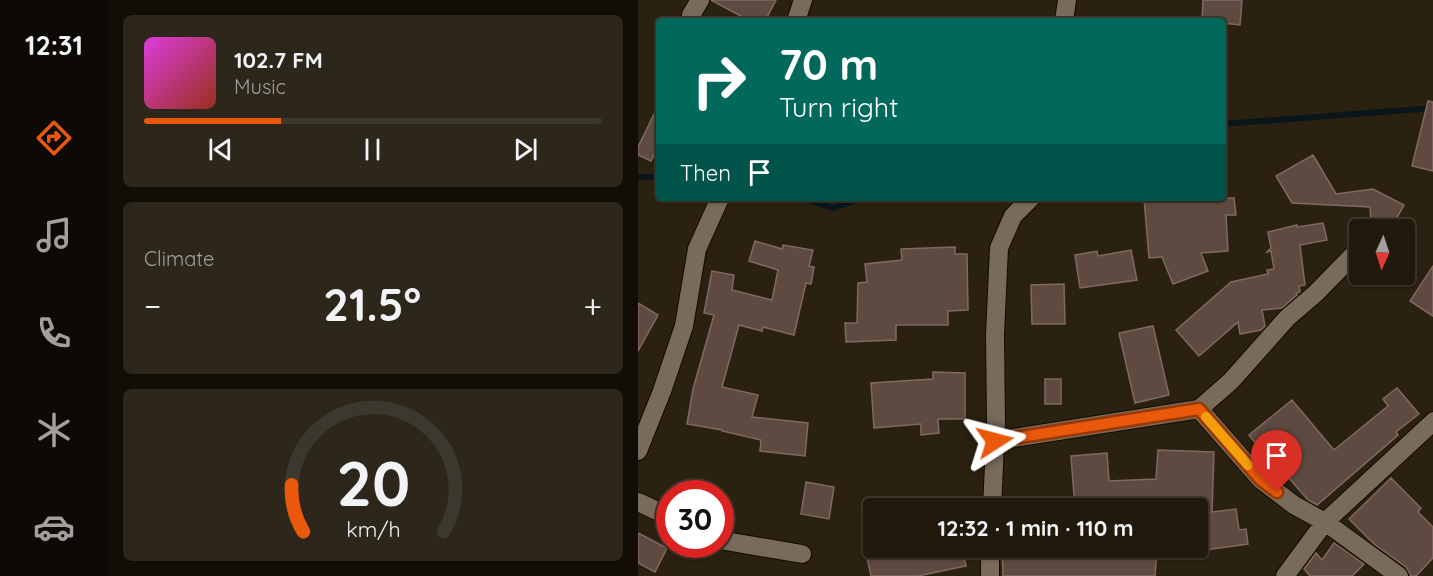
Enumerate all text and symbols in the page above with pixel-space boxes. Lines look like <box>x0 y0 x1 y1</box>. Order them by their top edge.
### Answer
text: 12:31 <box>25 28 83 62</box>
text: 70 m <box>779 38 878 91</box>
icon: right <box>680 42 758 120</box>
text: 102.7 FM <box>234 46 323 74</box>
text: Music <box>234 74 286 99</box>
text: Turn right <box>779 90 898 124</box>
icon: directions <box>33 117 75 159</box>
icon: previous <box>204 133 237 166</box>
icon: pause <box>356 133 389 166</box>
icon: next <box>509 133 542 166</box>
icon: arrive <box>743 156 776 189</box>
text: Then <box>680 159 731 187</box>
icon: music <box>33 214 75 256</box>
north arrow <box>1349 219 1415 285</box>
map controls <box>1349 219 1415 285</box>
text: Climate <box>144 246 214 271</box>
text: 21.5° <box>323 276 421 332</box>
text: − <box>144 285 161 326</box>
text: + <box>583 285 602 326</box>
icon: phone <box>33 312 75 354</box>
icon: climate <box>33 409 75 451</box>
position arrow <box>963 409 1027 473</box>
pin <box>1251 430 1302 492</box>
icon: arrive <box>1260 439 1293 472</box>
text: 20 <box>336 444 410 522</box>
speed limit sign: 30 <box>656 480 734 558</box>
icon: car <box>33 506 75 548</box>
text: 12:32 · 1 min · 110 m <box>937 514 1134 542</box>
text: km/h <box>346 516 400 542</box>

